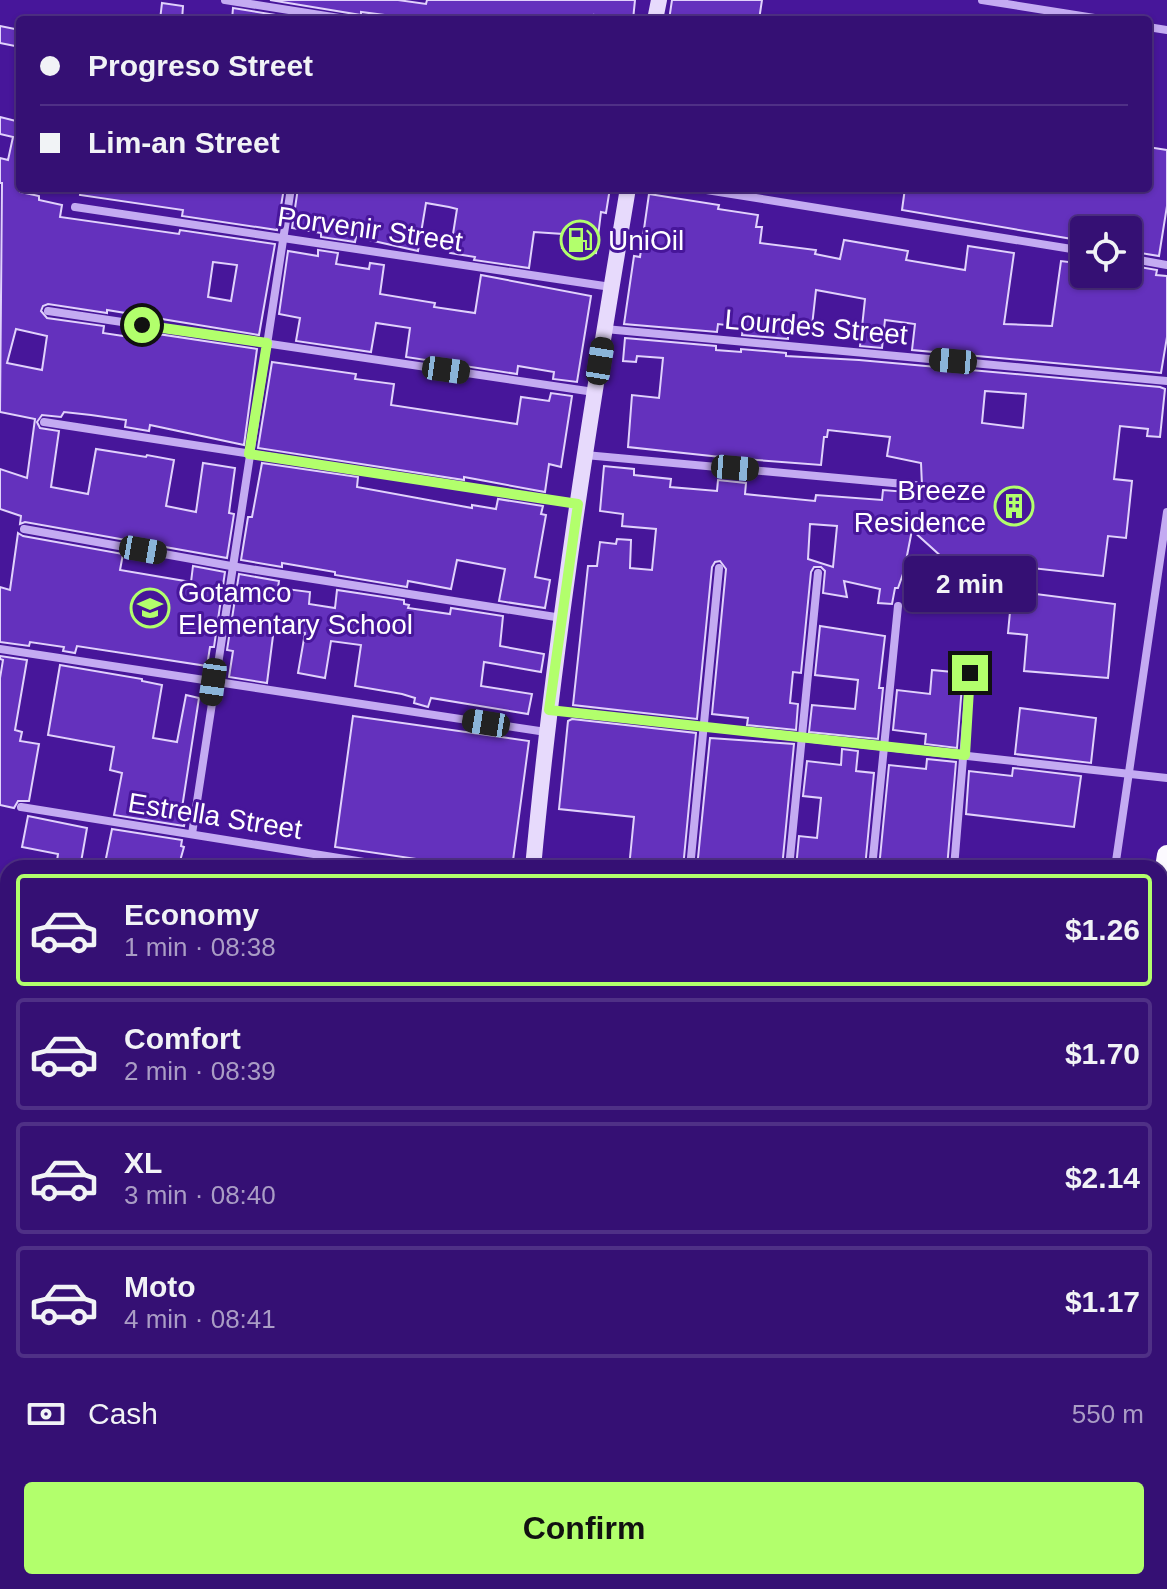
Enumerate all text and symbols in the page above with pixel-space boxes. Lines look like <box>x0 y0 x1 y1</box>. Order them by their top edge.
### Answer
text: Progreso Street <box>88 49 313 82</box>
text: Lim-an Street <box>88 126 280 159</box>
street label: Porvenir Street <box>275 201 465 257</box>
map controls <box>1070 216 1142 288</box>
button: locate <box>1070 216 1142 288</box>
fuel station icon: UniOil <box>559 219 601 261</box>
place label: UniOil <box>608 225 684 256</box>
street label: Lourdes Street <box>723 304 909 350</box>
route start <box>124 307 160 343</box>
car <box>584 335 616 387</box>
car <box>928 347 978 375</box>
car <box>421 355 471 385</box>
car <box>710 454 760 482</box>
place label: Breeze Residence <box>854 475 986 538</box>
building icon: Breeze Residence <box>993 485 1035 527</box>
car <box>117 534 169 566</box>
callout: 2 min <box>904 557 1036 613</box>
text: 2 min <box>936 569 1004 599</box>
place label: Gotamco Elementary School <box>178 577 413 640</box>
school or university icon: Gotamco Elementary School <box>129 587 171 629</box>
route end <box>952 655 988 691</box>
car <box>198 657 228 707</box>
car <box>460 707 512 739</box>
street label: Estrella Street <box>126 787 304 845</box>
icon: car <box>28 894 100 966</box>
text: Economy <box>124 898 259 931</box>
text: $1.26 <box>1065 913 1140 946</box>
text: 1 min · 08:38 <box>124 932 276 962</box>
icon: car <box>28 1018 100 1090</box>
text: Comfort <box>124 1022 241 1055</box>
text: $1.70 <box>1065 1037 1140 1070</box>
text: 2 min · 08:39 <box>124 1056 276 1086</box>
icon: car <box>28 1142 100 1214</box>
text: XL <box>124 1146 162 1179</box>
text: $2.14 <box>1065 1161 1140 1194</box>
text: 3 min · 08:40 <box>124 1180 276 1210</box>
icon: car <box>28 1266 100 1338</box>
text: Moto <box>124 1270 196 1303</box>
text: $1.17 <box>1065 1285 1140 1318</box>
text: 4 min · 08:41 <box>124 1304 276 1334</box>
icon: cash <box>24 1392 68 1436</box>
text: Cash <box>88 1397 158 1430</box>
text: 550 m <box>1072 1399 1144 1429</box>
button: Confirm <box>24 1482 1144 1574</box>

